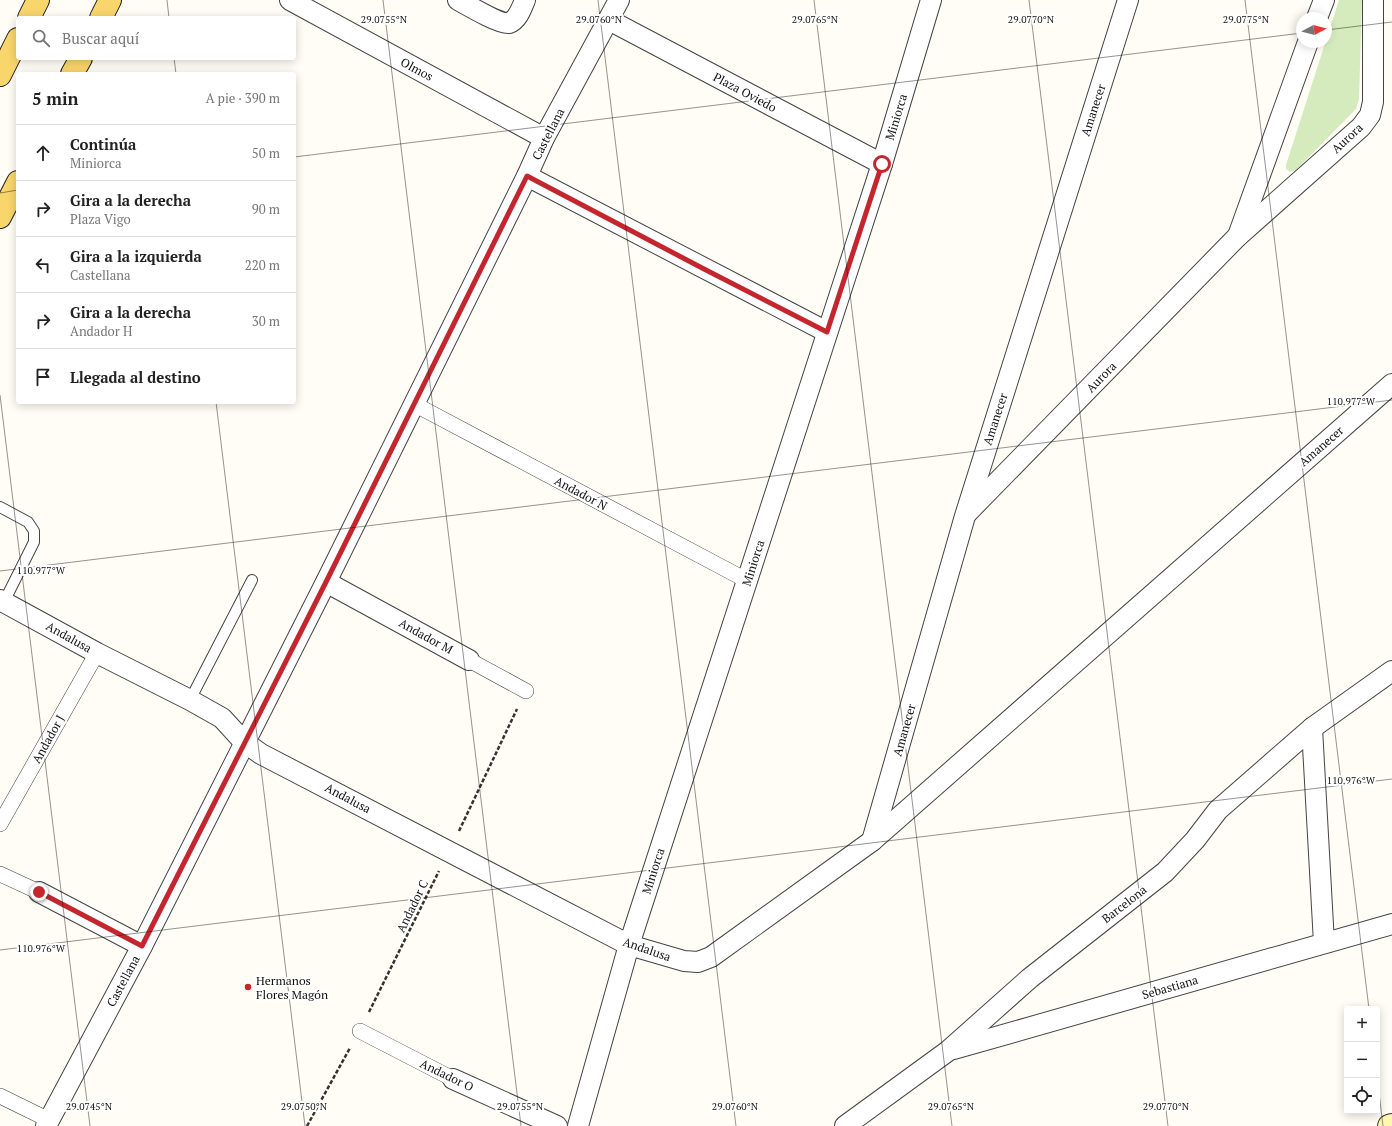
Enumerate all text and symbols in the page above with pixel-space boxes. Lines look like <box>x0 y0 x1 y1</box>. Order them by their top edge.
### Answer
north arrow <box>1296 12 1332 48</box>
text: 29.0755°N <box>361 13 408 26</box>
text: 29.0760°N <box>576 13 623 26</box>
text: 29.0765°N <box>792 13 839 26</box>
text: 29.0770°N <box>1008 13 1055 26</box>
text: 29.0775°N <box>1223 13 1270 26</box>
search box <box>16 16 296 60</box>
icon: search <box>30 27 52 49</box>
text: Buscar aquí <box>62 28 139 48</box>
street label: Olmos <box>398 54 436 84</box>
street label: Plaza Oviedo <box>711 69 780 115</box>
street label: Amanecer <box>1078 82 1109 138</box>
text: 5 min <box>32 87 79 110</box>
text: A pie · 390 m <box>206 89 280 107</box>
street label: Miniorca <box>882 92 910 142</box>
street label: Castellana <box>529 106 567 162</box>
street label: Aurora <box>1328 120 1366 156</box>
text: Continúa <box>70 134 136 154</box>
icon: ahead <box>32 142 54 164</box>
text: 50 m <box>252 144 280 162</box>
text: Miniorca <box>70 154 122 172</box>
route start <box>873 155 891 173</box>
text: Gira a la derecha <box>70 190 191 210</box>
icon: right <box>32 198 54 220</box>
text: 90 m <box>252 200 280 218</box>
text: Plaza Vigo <box>70 210 131 228</box>
text: Gira a la izquierda <box>70 246 202 266</box>
icon: left <box>32 254 54 276</box>
text: 220 m <box>245 256 280 274</box>
text: Castellana <box>70 266 131 284</box>
text: Gira a la derecha <box>70 302 191 322</box>
icon: right <box>32 310 54 332</box>
text: 30 m <box>252 312 280 330</box>
text: Andador H <box>70 322 132 340</box>
street label: Aurora <box>1083 358 1119 396</box>
icon: arrive <box>32 366 54 388</box>
text: Llegada al destino <box>70 367 201 387</box>
street label: Amanecer <box>980 391 1011 447</box>
text: 110.977°W <box>1327 395 1376 408</box>
street label: Amanecer <box>1296 422 1347 469</box>
street label: Andador N <box>552 473 610 513</box>
street label: Miniorca <box>739 538 767 588</box>
text: 110.977°W <box>17 564 66 577</box>
street label: Andador M <box>396 615 456 657</box>
street label: Andalusa <box>44 618 94 656</box>
street label: Amanecer <box>889 702 919 758</box>
street label: Andador J <box>29 712 67 766</box>
text: 110.976°W <box>1327 774 1376 787</box>
street label: Andalusa <box>322 780 374 816</box>
street label: Miniorca <box>639 846 667 896</box>
street label: Andador C <box>393 877 431 935</box>
street label: Barcelona <box>1099 882 1149 926</box>
route end <box>30 883 48 901</box>
street label: Andalusa <box>621 934 673 964</box>
text: 110.976°W <box>17 942 66 955</box>
street label: Castellana <box>103 953 143 1009</box>
street label: Sebastiana <box>1140 972 1200 1002</box>
place label: Hermanos Flores Magón <box>256 973 328 1002</box>
marker: Hermanos Flores Magón <box>243 982 253 992</box>
map controls <box>1344 1006 1380 1114</box>
button: + <box>1344 1006 1380 1042</box>
button: − <box>1344 1042 1380 1078</box>
street label: Andador O <box>418 1056 476 1094</box>
button: locate <box>1344 1078 1380 1114</box>
text: 29.0745°N <box>66 1100 113 1113</box>
text: 29.0750°N <box>281 1100 328 1113</box>
text: 29.0755°N <box>497 1100 544 1113</box>
text: 29.0760°N <box>712 1100 759 1113</box>
text: 29.0765°N <box>928 1100 975 1113</box>
text: 29.0770°N <box>1143 1100 1190 1113</box>

